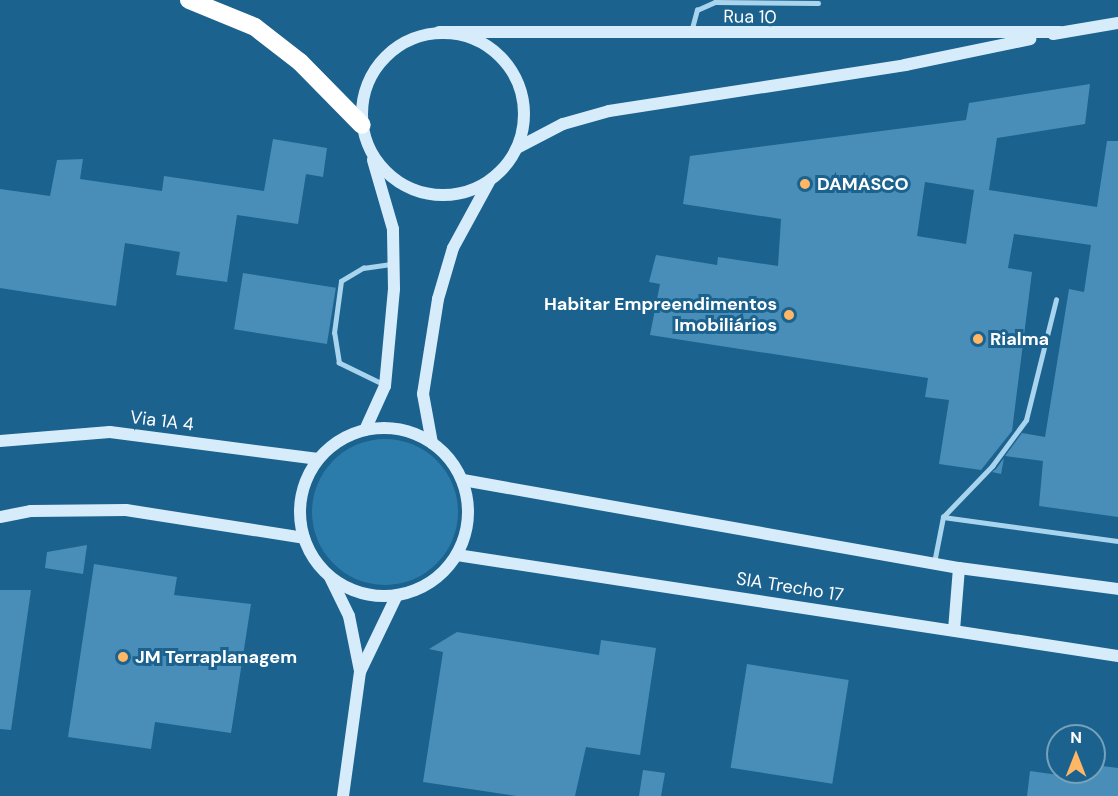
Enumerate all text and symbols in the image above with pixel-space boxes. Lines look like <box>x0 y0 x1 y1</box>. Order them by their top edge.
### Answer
street label: Rua 10 <box>723 6 777 28</box>
place label: DAMASCO <box>817 173 909 195</box>
marker: DAMASCO <box>798 177 812 191</box>
place label: Habitar Empreendimentos Imobiliários <box>544 294 777 336</box>
marker: Habitar Empreendimentos Imobiliários <box>782 308 796 322</box>
place label: Rialma <box>990 328 1049 350</box>
marker: Rialma <box>971 332 985 346</box>
street label: Via 1A 4 <box>129 406 195 436</box>
street label: SIA Trecho 17 <box>735 568 845 606</box>
place label: JM Terraplanagem <box>135 646 297 668</box>
marker: JM Terraplanagem <box>116 650 130 664</box>
north arrow <box>1046 724 1106 784</box>
text: N <box>1070 727 1082 748</box>

